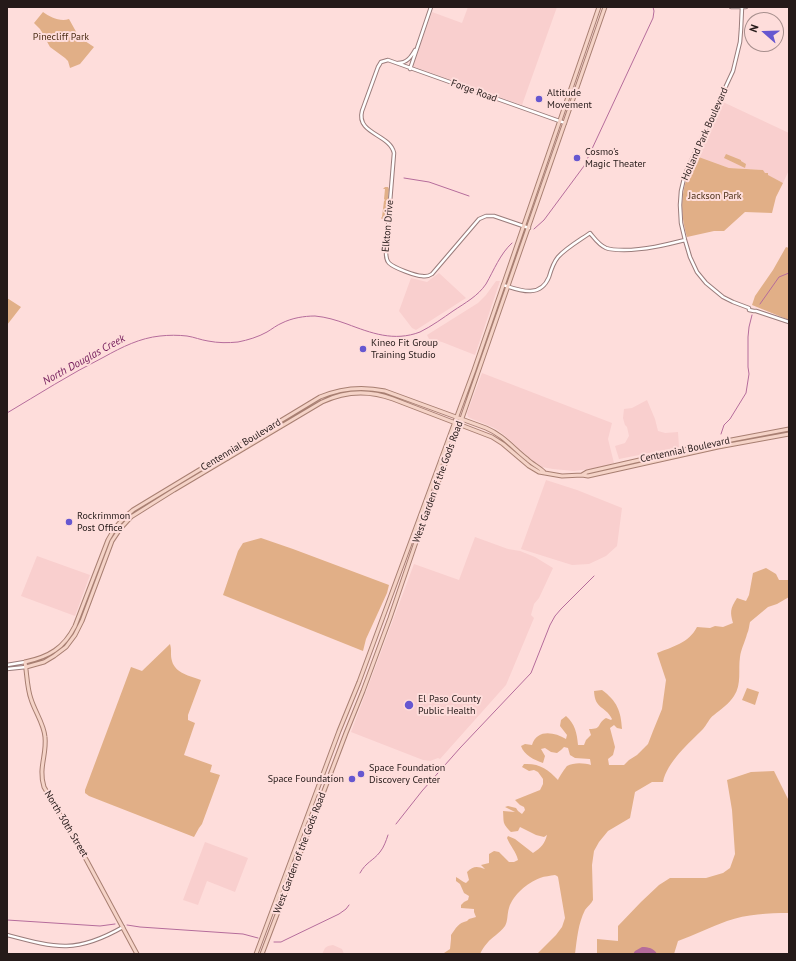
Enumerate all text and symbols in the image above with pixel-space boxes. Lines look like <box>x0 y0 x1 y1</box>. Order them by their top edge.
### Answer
north arrow <box>744 12 784 52</box>
text: N <box>746 22 761 34</box>
park label: Pinecliff Park <box>33 31 89 43</box>
street label: Forge Road <box>449 77 499 105</box>
street label: Holland Park Boulevard <box>679 86 731 182</box>
place label: Altitude Movement <box>547 87 592 110</box>
marker: Altitude Movement <box>534 94 544 104</box>
place label: Cosmo's Magic Theater <box>585 146 646 170</box>
marker: Cosmo's Magic Theater <box>572 153 582 163</box>
park label: Jackson Park <box>688 190 742 202</box>
street label: Elkton Drive <box>380 199 396 253</box>
water label: North Douglas Creek <box>41 332 127 388</box>
place label: Kineo Fit Group Training Studio <box>371 337 438 360</box>
marker: Kineo Fit Group Training Studio <box>358 344 368 354</box>
street label: Centennial Boulevard <box>199 416 283 474</box>
street label: West Garden of the Gods Road <box>410 419 466 545</box>
street label: Centennial Boulevard <box>639 435 731 465</box>
place label: Rockrimmon Post Office <box>77 510 130 534</box>
marker: Rockrimmon Post Office <box>64 517 74 527</box>
place label: El Paso County Public Health <box>418 693 481 716</box>
marker: El Paso County Public Health <box>403 699 415 711</box>
place label: Space Foundation Discovery Center <box>369 762 445 786</box>
marker: Space Foundation Discovery Center <box>356 769 366 779</box>
place label: Space Foundation <box>268 773 344 785</box>
marker: Space Foundation <box>347 774 357 784</box>
street label: North 30th Street <box>41 789 91 859</box>
street label: West Garden of the Gods Road <box>271 791 329 915</box>

